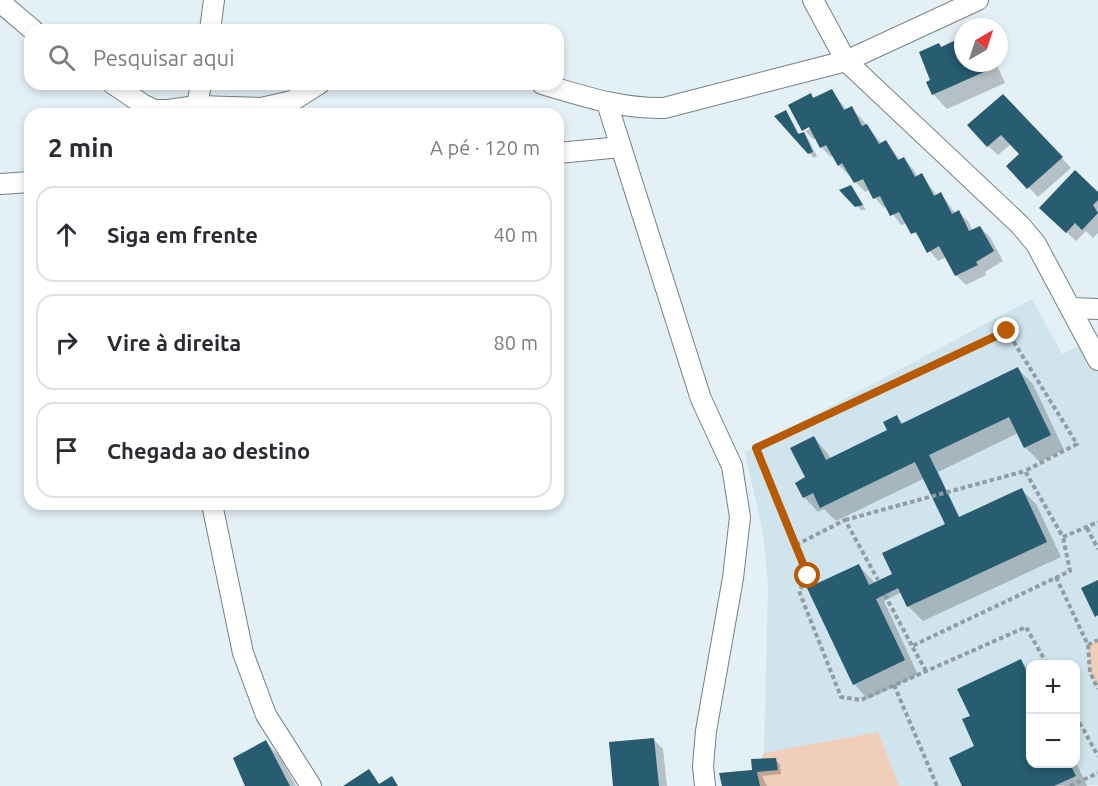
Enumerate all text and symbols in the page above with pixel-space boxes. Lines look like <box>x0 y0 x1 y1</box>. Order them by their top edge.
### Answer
north arrow <box>954 18 1008 72</box>
search box <box>24 24 564 90</box>
icon: search <box>45 41 78 74</box>
text: Pesquisar aqui <box>93 45 235 70</box>
text: 2 min <box>48 133 114 162</box>
text: A pé · 120 m <box>430 136 540 159</box>
icon: ahead <box>50 218 83 251</box>
text: Siga em frente <box>107 222 258 247</box>
text: 40 m <box>494 223 538 246</box>
route end <box>993 317 1019 343</box>
icon: right <box>50 326 83 359</box>
text: Vire à direita <box>107 330 241 355</box>
text: 80 m <box>494 331 538 354</box>
icon: arrive <box>50 434 83 467</box>
text: Chegada ao destino <box>107 438 310 463</box>
route start <box>794 562 820 588</box>
map controls <box>1026 660 1080 768</box>
button: + <box>1026 660 1080 714</box>
button: − <box>1026 714 1080 768</box>

